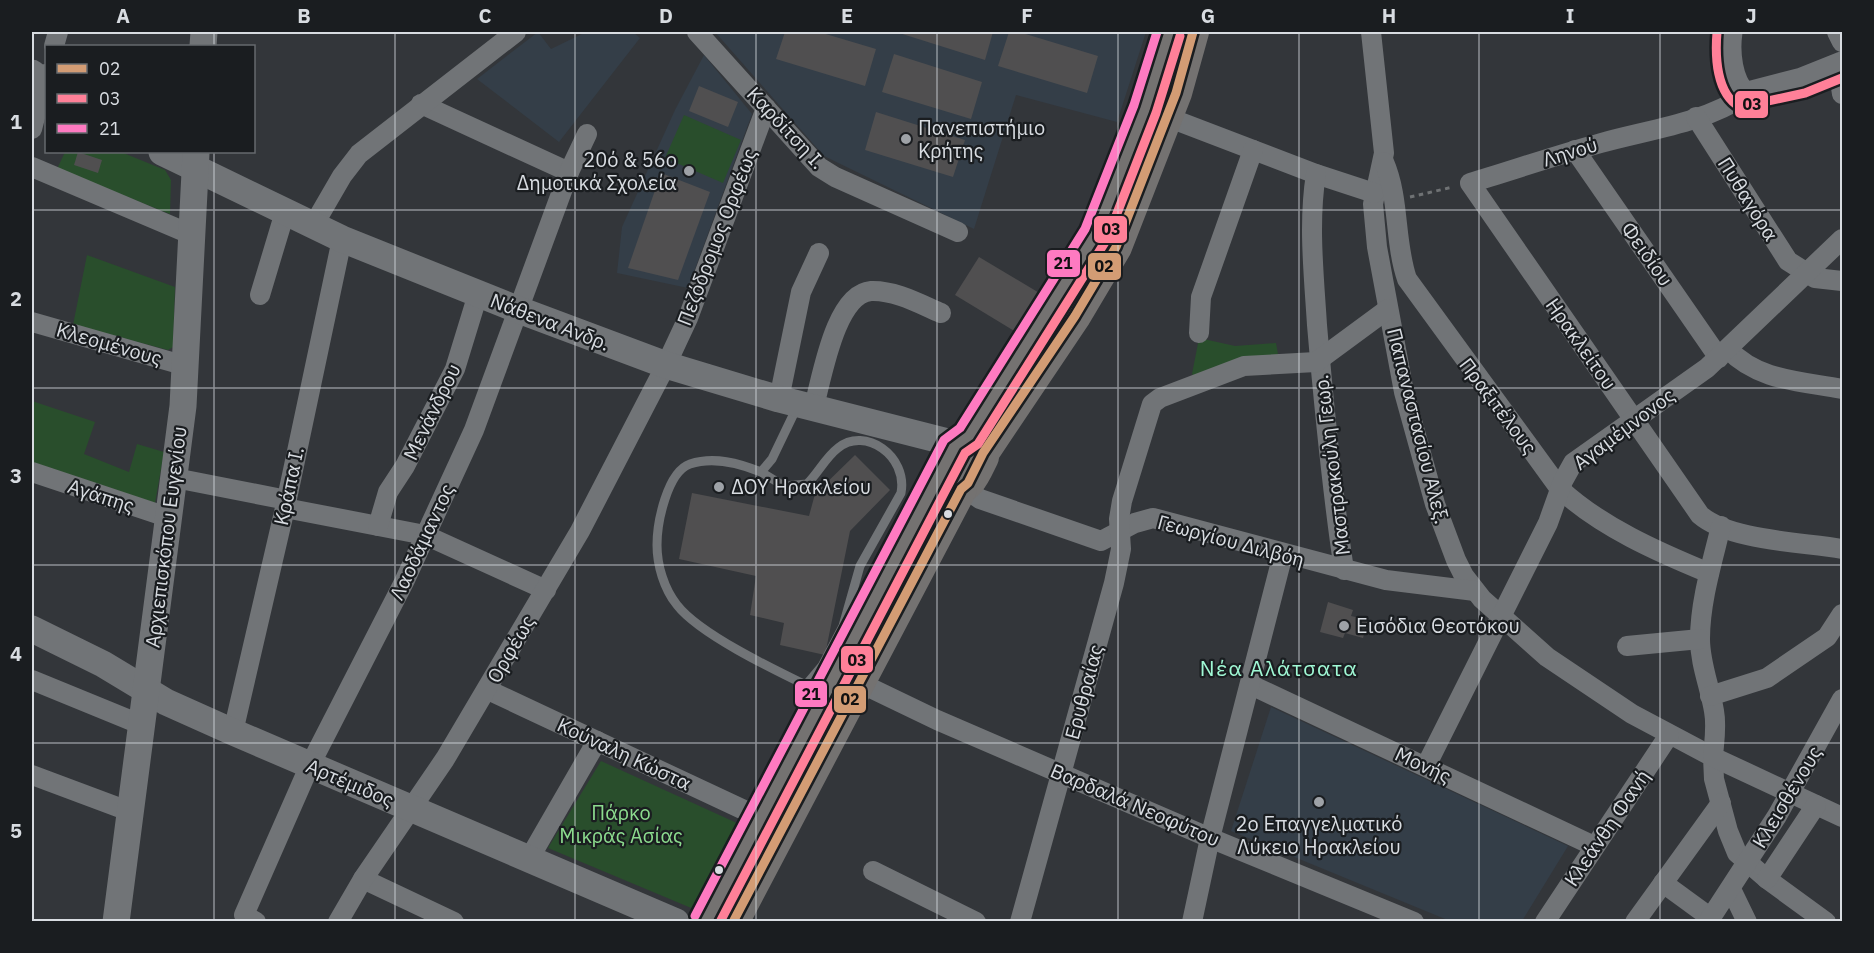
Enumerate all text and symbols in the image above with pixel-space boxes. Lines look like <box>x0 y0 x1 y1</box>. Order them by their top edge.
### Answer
text: A <box>116 2 130 29</box>
text: B <box>297 2 311 29</box>
text: C <box>478 2 492 29</box>
text: D <box>659 2 673 29</box>
text: E <box>841 2 853 29</box>
text: F <box>1021 2 1033 29</box>
text: G <box>1201 2 1215 29</box>
text: H <box>1382 2 1396 29</box>
text: I <box>1566 2 1574 29</box>
text: J <box>1745 2 1757 29</box>
legend <box>45 45 255 153</box>
text: 02 <box>99 57 121 80</box>
street label: Καρδίτση Ι. <box>741 81 832 175</box>
text: 03 <box>99 87 121 110</box>
line badge: 03 <box>1734 90 1769 119</box>
text: 03 <box>1742 94 1762 114</box>
text: 1 <box>10 108 22 135</box>
place label: Πανεπιστήμιο Κρήτης <box>918 114 1045 164</box>
text: 21 <box>99 117 121 140</box>
street label: Ληνού <box>1539 130 1601 173</box>
marker: Πανεπιστήμιο Κρήτης <box>899 132 913 146</box>
street label: Πεζόδρομος Ορφέως <box>670 144 763 329</box>
place label: 20ό & 56ο Δημοτικά Σχολεία <box>516 146 677 196</box>
street label: Πυθαγόρα <box>1712 152 1785 246</box>
marker: 20ό & 56ο Δημοτικά Σχολεία <box>682 164 696 178</box>
line badge: 03 <box>1093 215 1128 244</box>
street label: Φειδίου <box>1615 216 1679 291</box>
text: 03 <box>1101 219 1121 239</box>
line badge: 21 <box>1046 249 1081 278</box>
line badge: 02 <box>1087 252 1122 281</box>
text: 21 <box>1053 253 1073 273</box>
text: 02 <box>1094 256 1114 276</box>
text: 2 <box>10 285 22 312</box>
street label: Νάθενα Ανδρ. <box>487 286 614 357</box>
street label: Ηρακλείτου <box>1540 292 1623 395</box>
street label: Κλεομένους <box>53 316 165 371</box>
street label: Παπαναστασίου Αλεξ. <box>1381 325 1456 527</box>
street label: Πραξιτέλους <box>1453 352 1543 459</box>
street label: Μενάνδρου <box>397 359 467 465</box>
street label: Μαστρακούλη Γεωρ. <box>1307 373 1356 557</box>
street label: Αγαμέμνονος <box>1567 381 1680 476</box>
street label: Αρχιεπισκόπου Ευγενίου <box>139 425 192 649</box>
street label: Κράπα Ι. <box>267 444 310 528</box>
text: 3 <box>10 462 22 489</box>
street label: Αγάπης <box>64 472 138 519</box>
place label: ΔΟΥ Ηρακλείου <box>731 473 871 500</box>
street label: Λαοδάμαντος <box>383 479 460 604</box>
marker: ΔΟΥ Ηρακλείου <box>712 480 726 494</box>
unlabelled marker <box>942 508 954 520</box>
street label: Γεωργίου Διλβόη <box>1155 508 1307 573</box>
street label: Ορφέως <box>480 610 541 688</box>
place label: Εισόδια Θεοτόκου <box>1356 612 1520 639</box>
marker: Εισόδια Θεοτόκου <box>1337 619 1351 633</box>
text: 4 <box>10 640 22 667</box>
street label: Ερυθραίας <box>1058 641 1109 742</box>
line badge: 03 <box>840 645 874 674</box>
text: 03 <box>847 650 867 670</box>
district label: Νέα Αλάτσατα <box>1200 654 1358 682</box>
line badge: 21 <box>794 680 828 708</box>
text: 21 <box>801 684 821 704</box>
line badge: 02 <box>833 685 867 714</box>
text: 02 <box>840 689 860 709</box>
street label: Κούναλη Κώστα <box>553 711 696 796</box>
street label: Μονής <box>1391 740 1456 789</box>
street label: Κλεισθένους <box>1745 741 1828 853</box>
street label: Αρτέμιδος <box>302 752 398 813</box>
street label: Βαρδαλά Νεοφύτου <box>1046 757 1224 852</box>
street label: Κλεάνθη Φανή <box>1558 764 1656 891</box>
marker: 2ο Επαγγελματικό Λύκειο Ηρακλείου <box>1312 795 1326 809</box>
park label: Πάρκο Μικράς Ασίας <box>559 799 683 849</box>
place label: 2ο Επαγγελματικό Λύκειο Ηρακλείου <box>1236 810 1402 860</box>
text: 5 <box>10 817 22 844</box>
unlabelled marker <box>713 864 725 876</box>

